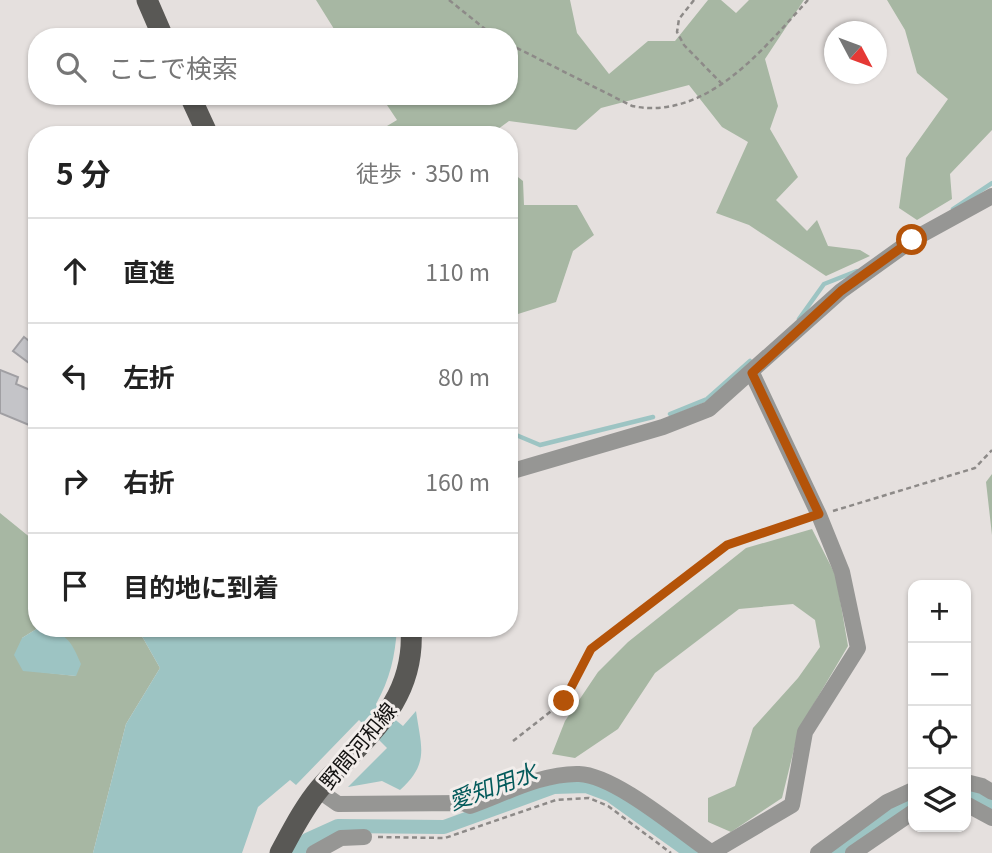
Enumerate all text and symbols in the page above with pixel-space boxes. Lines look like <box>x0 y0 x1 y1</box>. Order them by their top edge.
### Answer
north arrow <box>824 21 887 84</box>
search box <box>28 28 518 105</box>
icon: search <box>52 48 90 86</box>
text: ここで検索 <box>108 48 238 85</box>
text: 5 分 <box>56 150 111 194</box>
text: 徒歩 · 350 m <box>356 155 490 189</box>
route start <box>896 224 927 255</box>
icon: ahead <box>56 252 94 290</box>
text: 直進 <box>123 252 175 289</box>
text: 110 m <box>425 254 490 288</box>
icon: left <box>56 357 94 395</box>
text: 左折 <box>123 357 175 394</box>
text: 80 m <box>438 359 490 393</box>
icon: right <box>56 462 94 500</box>
text: 右折 <box>123 462 175 499</box>
text: 160 m <box>425 464 490 498</box>
icon: arrive <box>56 567 94 605</box>
text: 目的地に到着 <box>123 567 279 604</box>
map controls <box>908 580 971 832</box>
button: + <box>908 580 971 643</box>
button: − <box>908 643 971 706</box>
route end <box>548 685 579 716</box>
street label: 野間河和線 <box>312 695 402 795</box>
button: locate <box>908 706 971 769</box>
water label: 愛知用水 <box>443 752 544 817</box>
button: layers <box>908 769 971 832</box>

